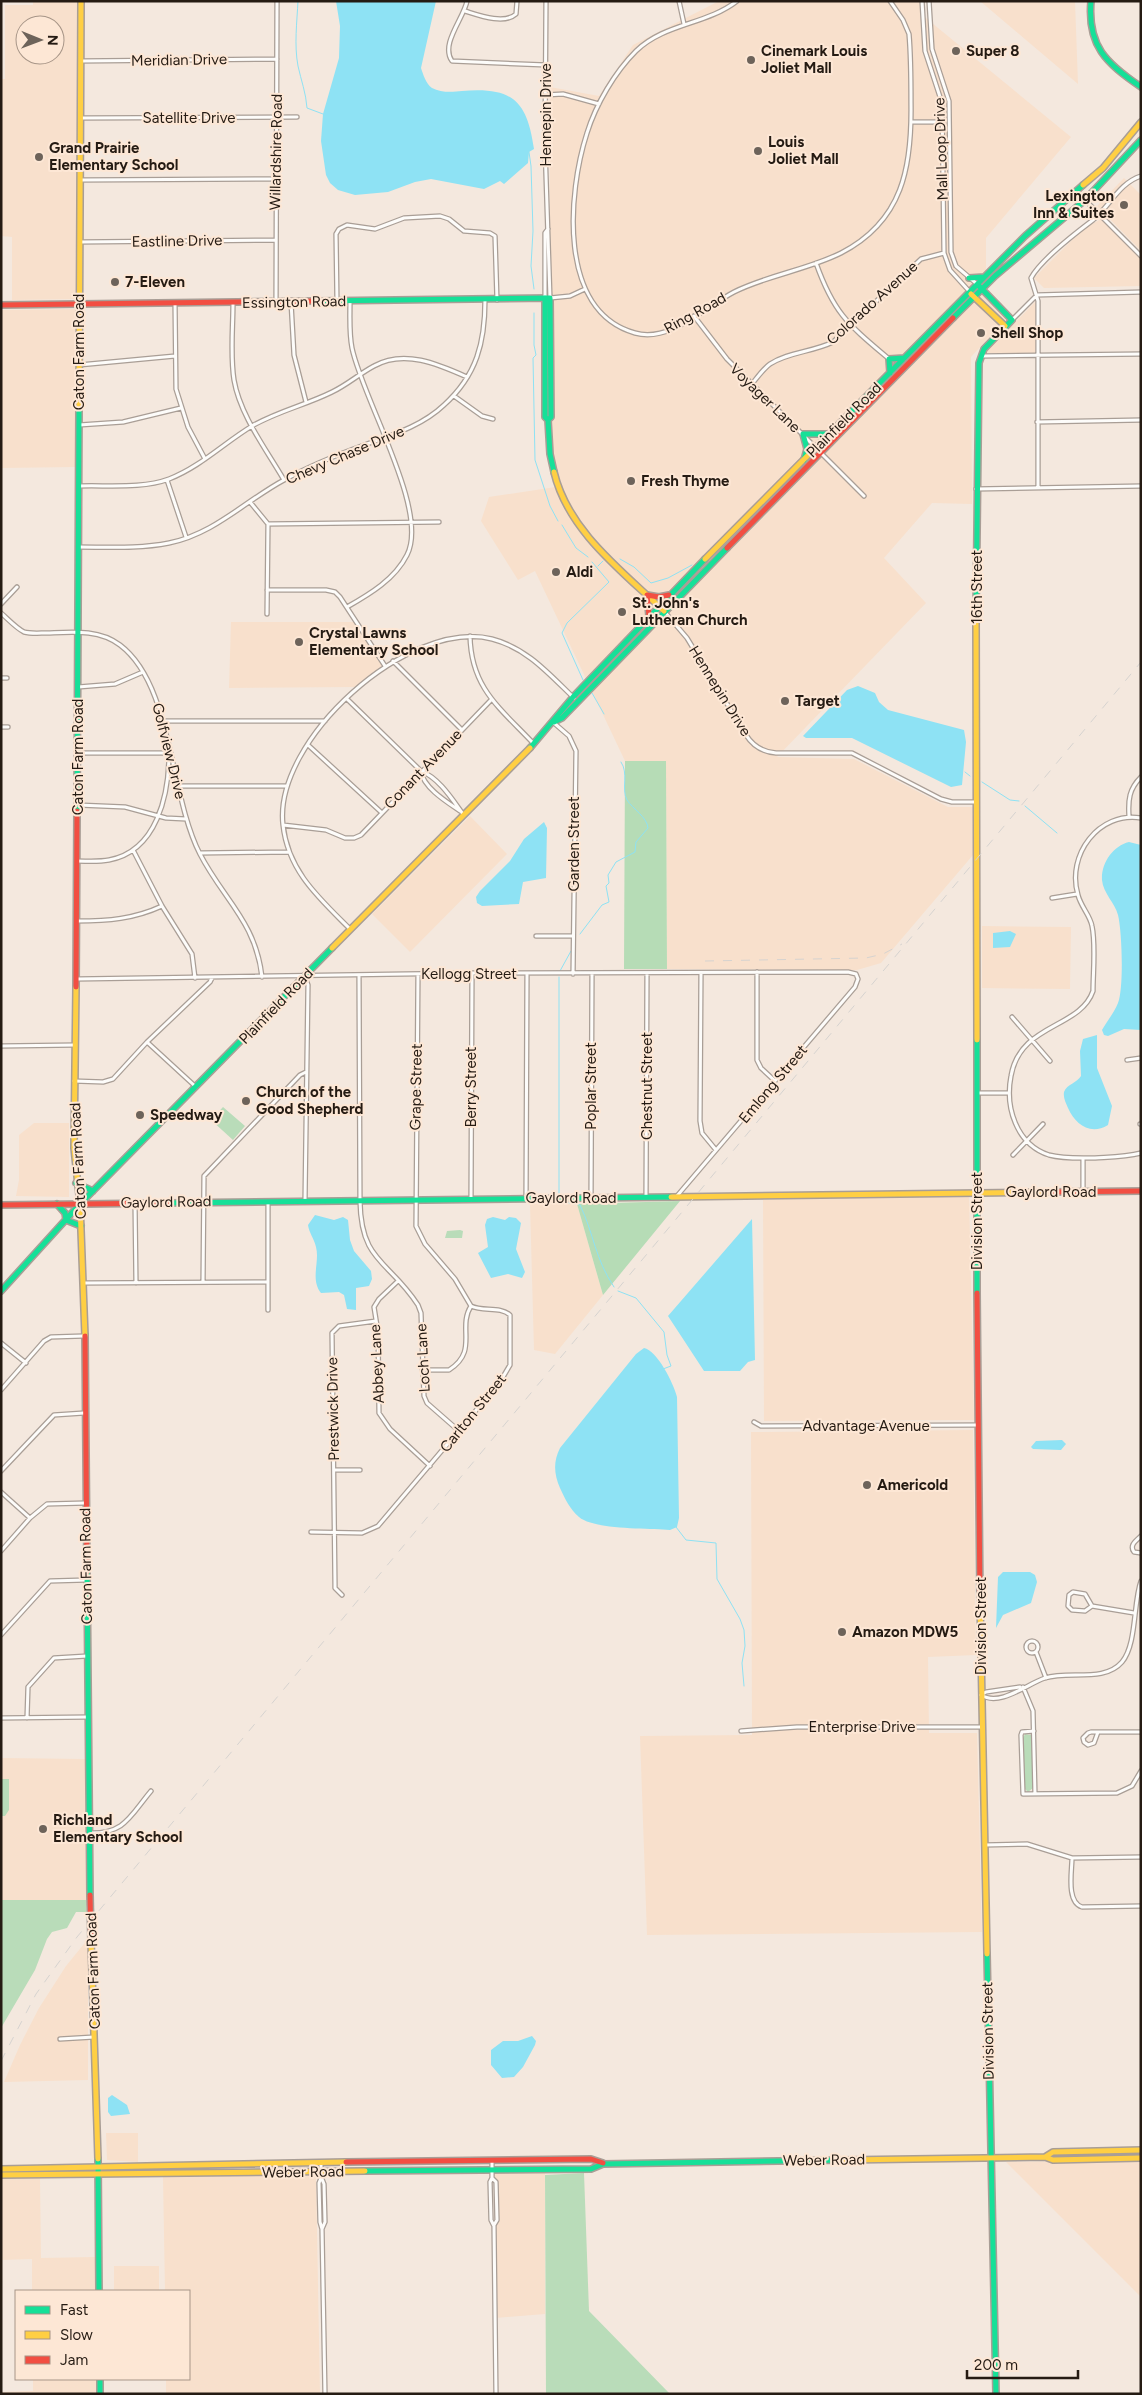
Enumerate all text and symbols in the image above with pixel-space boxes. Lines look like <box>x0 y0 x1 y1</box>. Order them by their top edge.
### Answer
north arrow <box>15 15 65 65</box>
text: N <box>44 35 61 46</box>
place label: Cinemark Louis Joliet Mall <box>761 42 867 77</box>
place label: Super 8 <box>966 42 1019 60</box>
marker: Super 8 <box>950 45 962 57</box>
street label: Meridian Drive <box>131 50 227 70</box>
marker: Cinemark Louis Joliet Mall <box>745 54 757 66</box>
street label: Hennepin Drive <box>537 63 555 167</box>
street label: Willardshire Road <box>266 94 286 210</box>
street label: Mall Loop Drive <box>930 97 952 201</box>
street label: Satellite Drive <box>143 109 235 127</box>
place label: Louis Joliet Mall <box>768 133 839 168</box>
place label: Grand Prairie Elementary School <box>49 139 179 174</box>
marker: Louis Joliet Mall <box>752 145 764 157</box>
marker: Grand Prairie Elementary School <box>33 151 45 163</box>
place label: Lexington Inn & Suites <box>1033 187 1114 222</box>
marker: Lexington Inn & Suites <box>1118 199 1130 211</box>
street label: Eastline Drive <box>131 231 223 251</box>
street label: Colorado Avenue <box>823 257 921 349</box>
place label: 7-Eleven <box>125 273 185 291</box>
marker: 7-Eleven <box>109 276 121 288</box>
street label: Ring Road <box>661 289 729 337</box>
street label: Essington Road <box>242 292 346 312</box>
street label: Caton Farm Road <box>70 294 88 410</box>
place label: Shell Shop <box>991 324 1063 342</box>
marker: Shell Shop <box>975 327 987 339</box>
street label: Voyager Lane <box>726 360 804 436</box>
street label: Plainfield Road <box>803 379 885 461</box>
street label: Chevy Chase Drive <box>283 422 407 488</box>
place label: Fresh Thyme <box>641 472 730 490</box>
marker: Fresh Thyme <box>625 475 637 487</box>
street label: 16th Street <box>968 549 986 624</box>
place label: Aldi <box>566 563 593 581</box>
marker: Aldi <box>550 566 562 578</box>
place label: St. John's Lutheran Church <box>632 594 748 629</box>
marker: St. John's Lutheran Church <box>616 606 628 618</box>
place label: Crystal Lawns Elementary School <box>309 624 439 659</box>
marker: Crystal Lawns Elementary School <box>293 636 305 648</box>
street label: Hennepin Drive <box>685 642 755 740</box>
place label: Target <box>795 692 840 710</box>
marker: Target <box>779 695 791 707</box>
street label: Caton Farm Road <box>69 699 87 815</box>
street label: Golfview Drive <box>148 701 190 801</box>
street label: Conant Avenue <box>380 725 466 813</box>
street label: Garden Street <box>565 796 583 892</box>
street label: Plainfield Road <box>235 964 317 1048</box>
street label: Kellogg Street <box>421 965 517 983</box>
street label: Chestnut Street <box>638 1032 656 1140</box>
street label: Emlong Street <box>735 1041 811 1127</box>
street label: Poplar Street <box>582 1042 600 1130</box>
street label: Grape Street <box>406 1043 426 1131</box>
street label: Berry Street <box>462 1046 480 1128</box>
place label: Church of the Good Shepherd <box>256 1083 364 1118</box>
marker: Church of the Good Shepherd <box>240 1095 252 1107</box>
street label: Caton Farm Road <box>66 1102 90 1220</box>
place label: Speedway <box>150 1106 223 1124</box>
marker: Speedway <box>134 1109 146 1121</box>
street label: Division Street <box>968 1172 986 1270</box>
street label: Gaylord Road <box>1006 1183 1096 1201</box>
street label: Gaylord Road <box>526 1189 616 1207</box>
street label: Gaylord Road <box>120 1192 212 1212</box>
street label: Loch Lane <box>412 1323 434 1393</box>
street label: Abbey Lane <box>366 1324 388 1404</box>
street label: Prestwick Drive <box>323 1357 343 1461</box>
street label: Carlton Street <box>436 1370 510 1456</box>
street label: Advantage Avenue <box>802 1417 930 1435</box>
place label: Americold <box>877 1476 948 1494</box>
marker: Americold <box>861 1479 873 1491</box>
street label: Caton Farm Road <box>76 1508 96 1624</box>
street label: Division Street <box>972 1577 990 1675</box>
place label: Amazon MDW5 <box>852 1623 959 1641</box>
marker: Amazon MDW5 <box>836 1626 848 1638</box>
street label: Enterprise Drive <box>808 1718 916 1736</box>
place label: Richland Elementary School <box>53 1811 183 1846</box>
marker: Richland Elementary School <box>37 1823 49 1835</box>
street label: Caton Farm Road <box>82 1912 104 2030</box>
street label: Division Street <box>978 1981 998 2080</box>
street label: Weber Road <box>783 2150 865 2170</box>
street label: Weber Road <box>262 2162 344 2182</box>
legend <box>15 2290 190 2380</box>
text: Fast <box>60 2301 89 2319</box>
text: Slow <box>60 2326 93 2344</box>
scale bar <box>967 2348 1078 2380</box>
text: Jam <box>60 2351 88 2369</box>
text: 200 m <box>974 2356 1018 2374</box>

